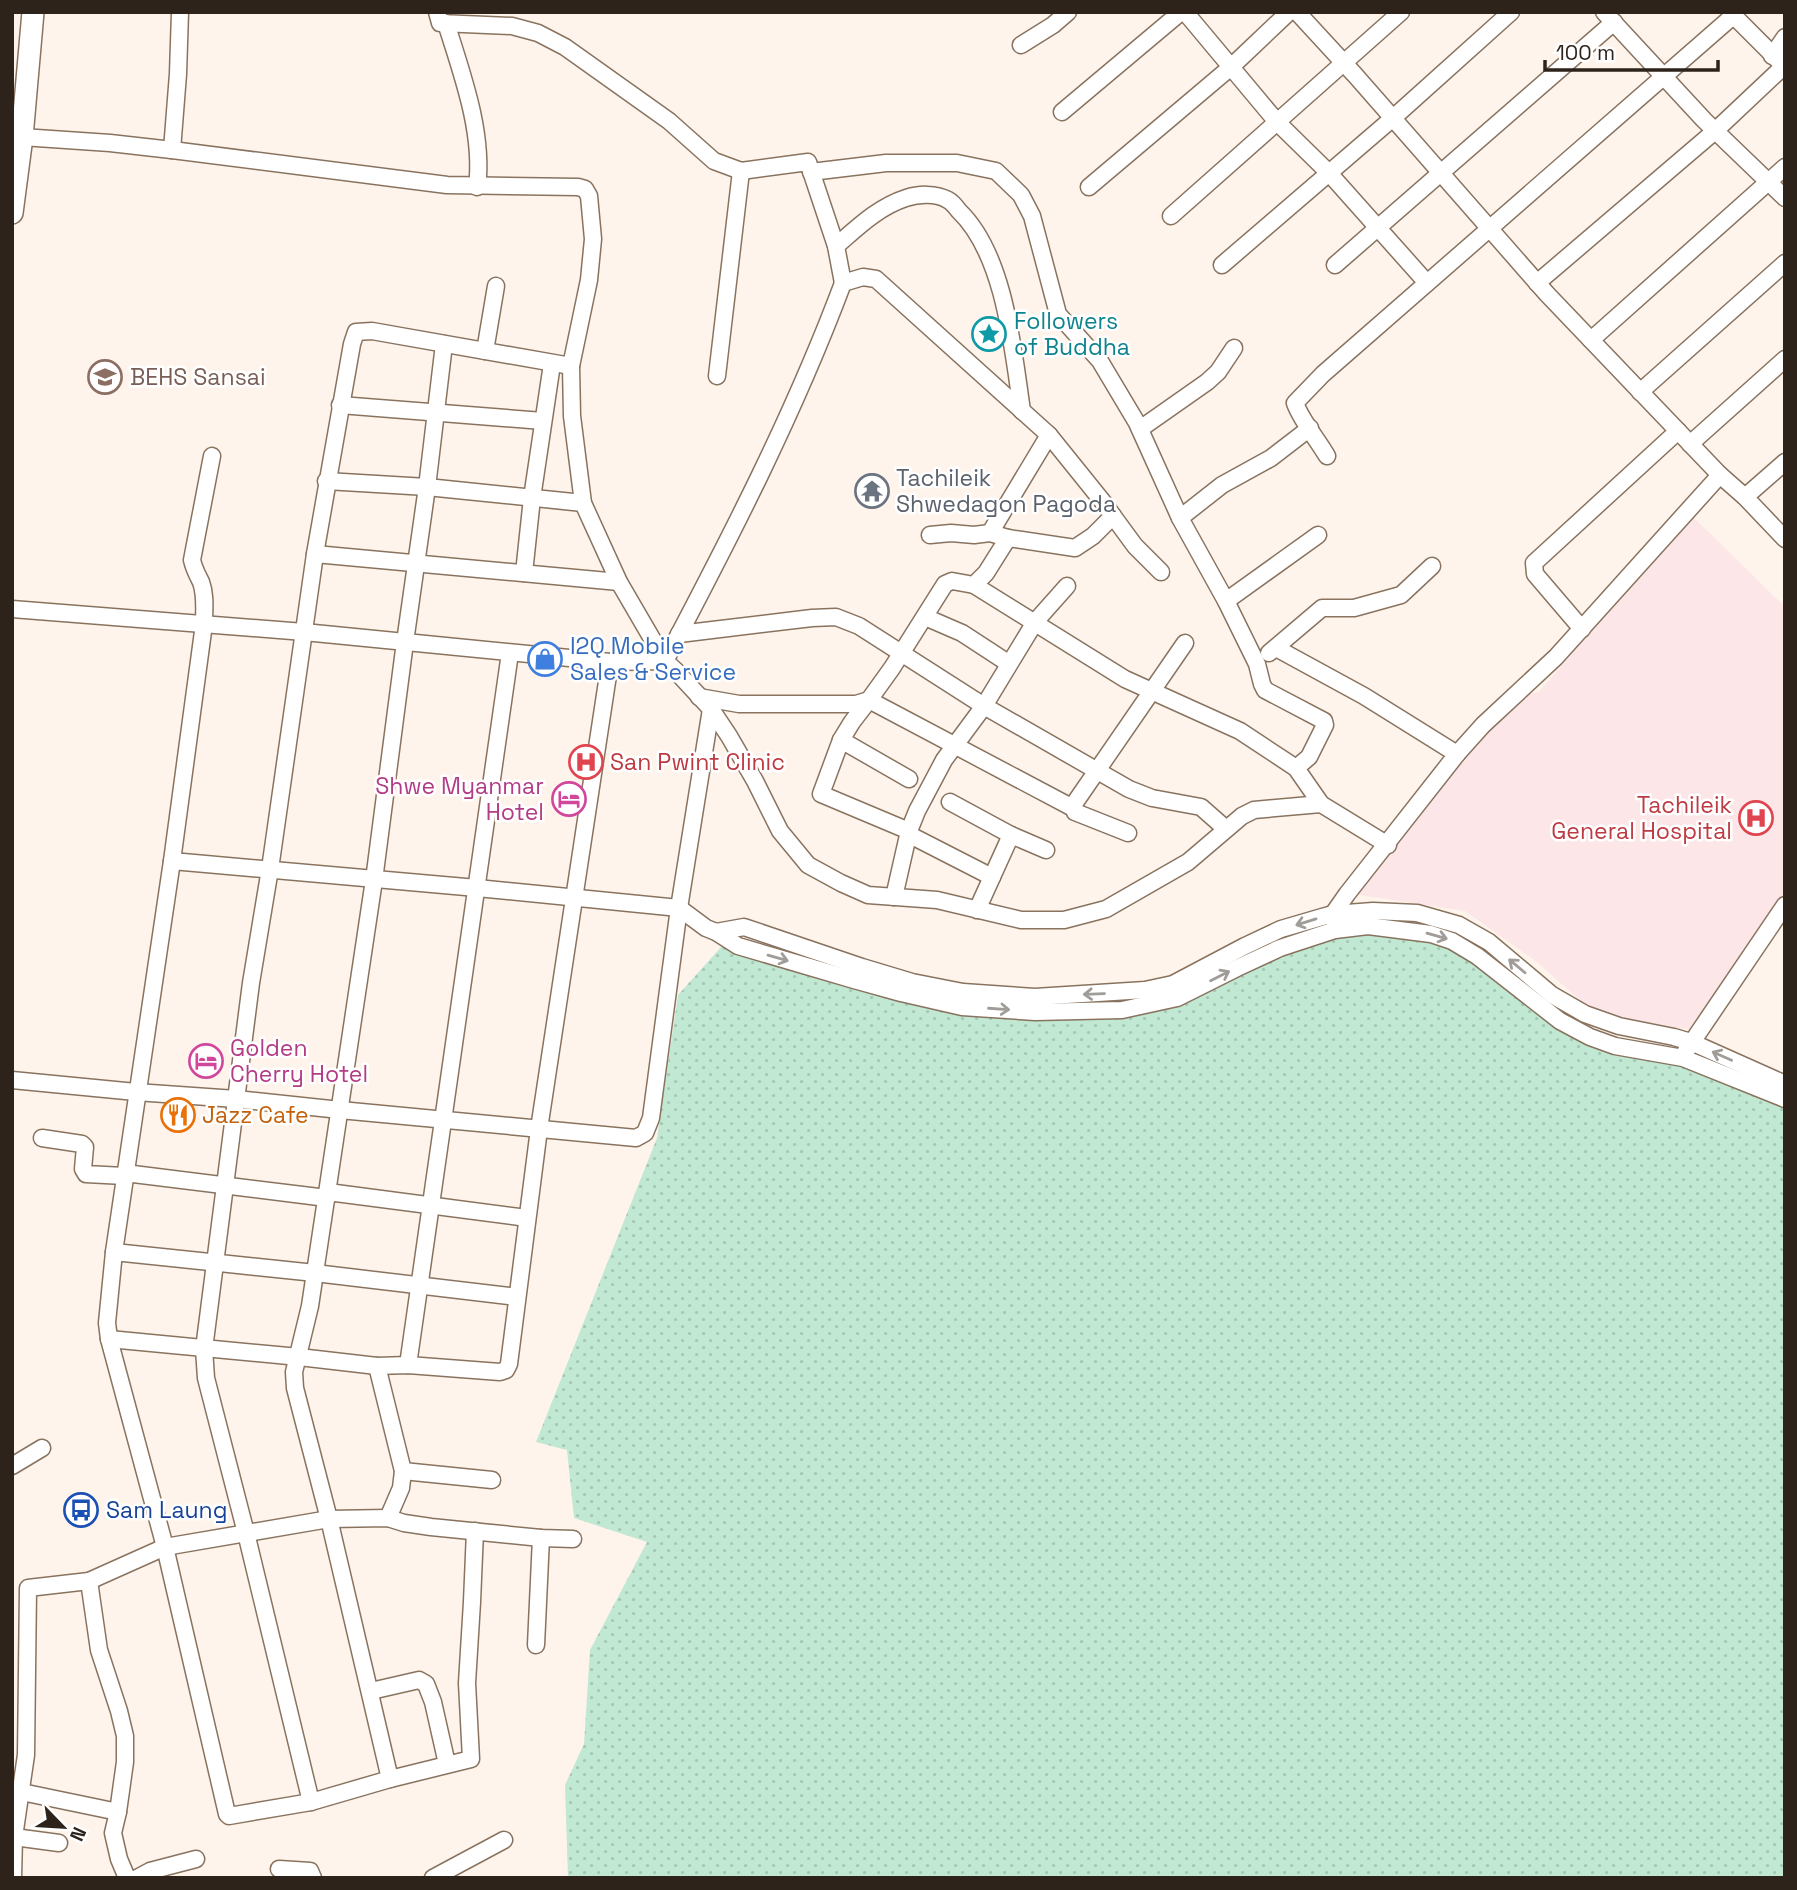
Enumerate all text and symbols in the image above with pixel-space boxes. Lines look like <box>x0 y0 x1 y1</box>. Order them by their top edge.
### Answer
scale bar <box>1545 28 1718 72</box>
text: 100 m <box>1556 39 1615 66</box>
place label: Followers of Buddha <box>1014 306 1130 362</box>
place icon: Followers of Buddha <box>970 315 1008 353</box>
school or university icon: BEHS Sansai <box>86 358 124 396</box>
place label: BEHS Sansai <box>130 362 266 392</box>
place label: Tachileik Shwedagon Pagoda <box>896 463 1116 519</box>
temple icon: Tachileik Shwedagon Pagoda <box>853 472 891 510</box>
place label: I2Q Mobile Sales & Service <box>570 631 736 687</box>
shop icon: I2Q Mobile Sales & Service <box>526 640 564 678</box>
hospital icon: San Pwint Clinic <box>567 743 605 781</box>
place label: San Pwint Clinic <box>610 747 785 777</box>
place label: Shwe Myanmar Hotel <box>375 771 544 827</box>
hotel icon: Shwe Myanmar Hotel <box>550 780 588 818</box>
place label: Tachileik General Hospital <box>1551 790 1732 846</box>
hospital icon: Tachileik General Hospital <box>1737 799 1775 837</box>
one-way arrow <box>1295 916 1317 929</box>
one-way arrow <box>1426 931 1448 944</box>
one-way arrow <box>767 952 789 965</box>
one-way arrow <box>1509 958 1527 974</box>
one-way arrow <box>1209 969 1230 982</box>
one-way arrow <box>1082 988 1105 1001</box>
one-way arrow <box>988 1003 1010 1016</box>
place label: Golden Cherry Hotel <box>230 1033 368 1089</box>
hotel icon: Golden Cherry Hotel <box>187 1042 225 1080</box>
one-way arrow <box>1712 1049 1733 1062</box>
restaurant icon: Jazz Cafe <box>159 1096 197 1134</box>
place label: Jazz Cafe <box>202 1100 309 1130</box>
bus stop icon: Sam Laung <box>62 1491 100 1529</box>
place label: Sam Laung <box>106 1495 227 1525</box>
north arrow <box>28 1792 98 1862</box>
text: N <box>64 1823 92 1845</box>

